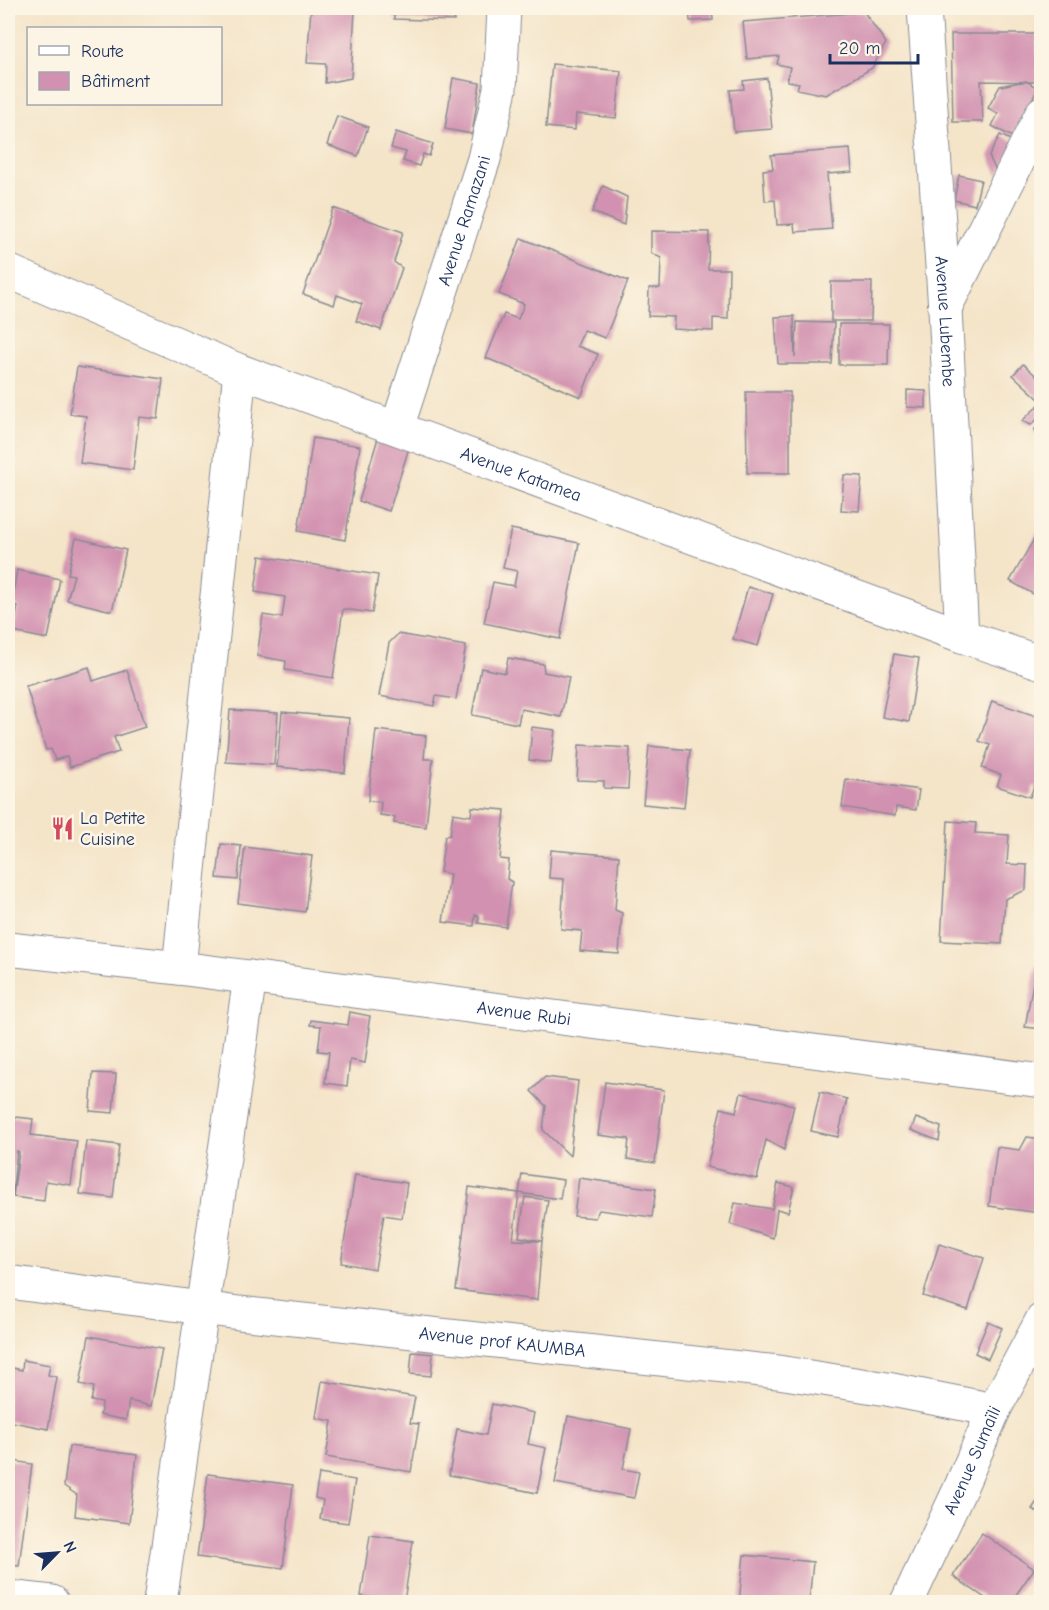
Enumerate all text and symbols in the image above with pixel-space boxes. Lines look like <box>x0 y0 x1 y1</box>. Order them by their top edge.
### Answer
legend <box>27 27 222 105</box>
scale bar <box>830 27 918 65</box>
text: 20 m <box>839 38 880 59</box>
text: Route <box>81 41 124 62</box>
text: Bâtiment <box>81 71 151 92</box>
street label: Avenue Ramazani <box>433 154 495 288</box>
street label: Avenue Lubembe <box>931 255 960 387</box>
street label: Avenue Katamea <box>458 442 584 506</box>
place label: La Petite Cuisine <box>80 808 145 850</box>
restaurant icon: La Petite Cuisine <box>49 815 75 841</box>
street label: Avenue Rubi <box>476 997 572 1030</box>
street label: Avenue prof KAUMBA <box>418 1322 587 1361</box>
street label: Avenue Sumaïli <box>939 1402 1005 1518</box>
north arrow <box>27 1523 87 1583</box>
text: N <box>59 1539 80 1556</box>

